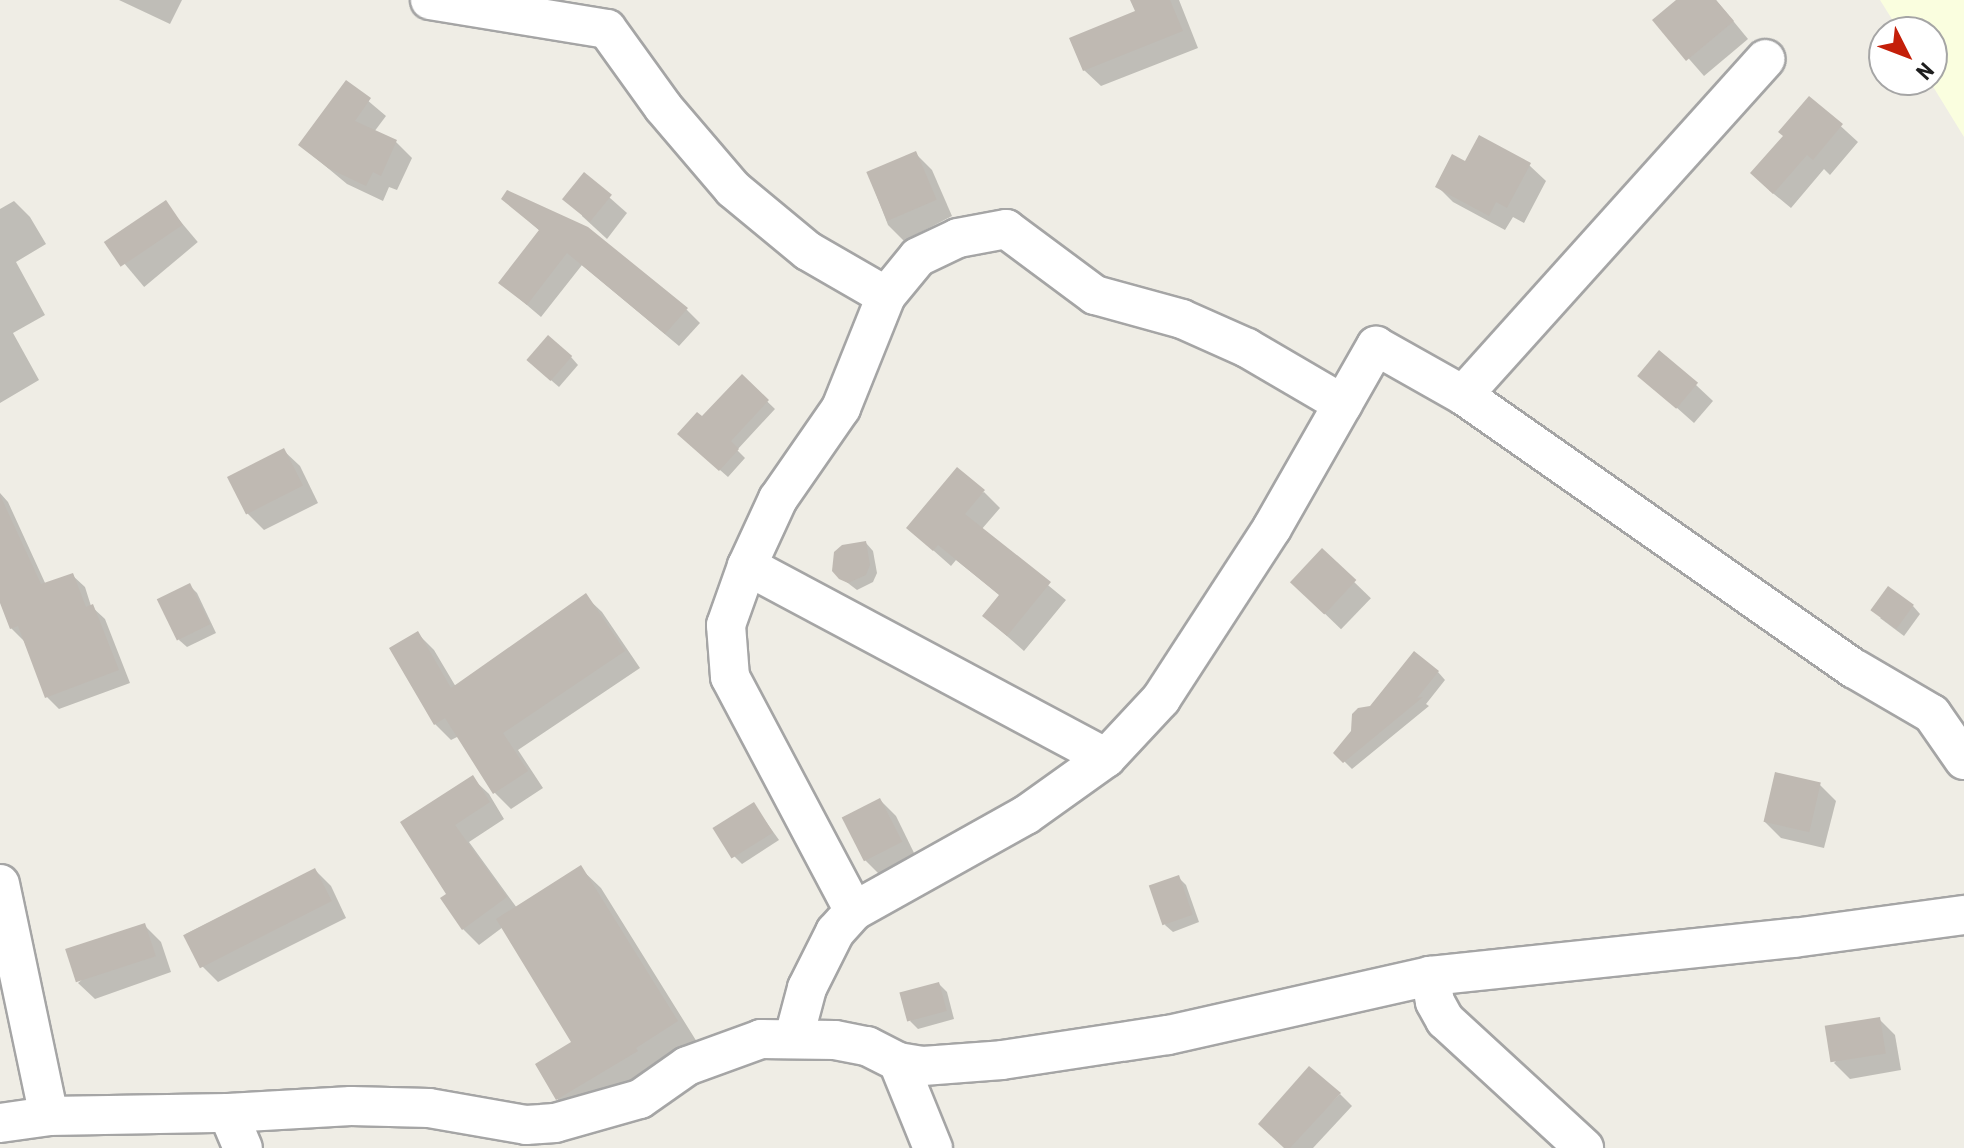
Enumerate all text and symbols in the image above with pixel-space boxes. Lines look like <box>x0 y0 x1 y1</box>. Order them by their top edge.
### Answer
north arrow <box>1868 16 1948 96</box>
text: N <box>1911 58 1939 84</box>

